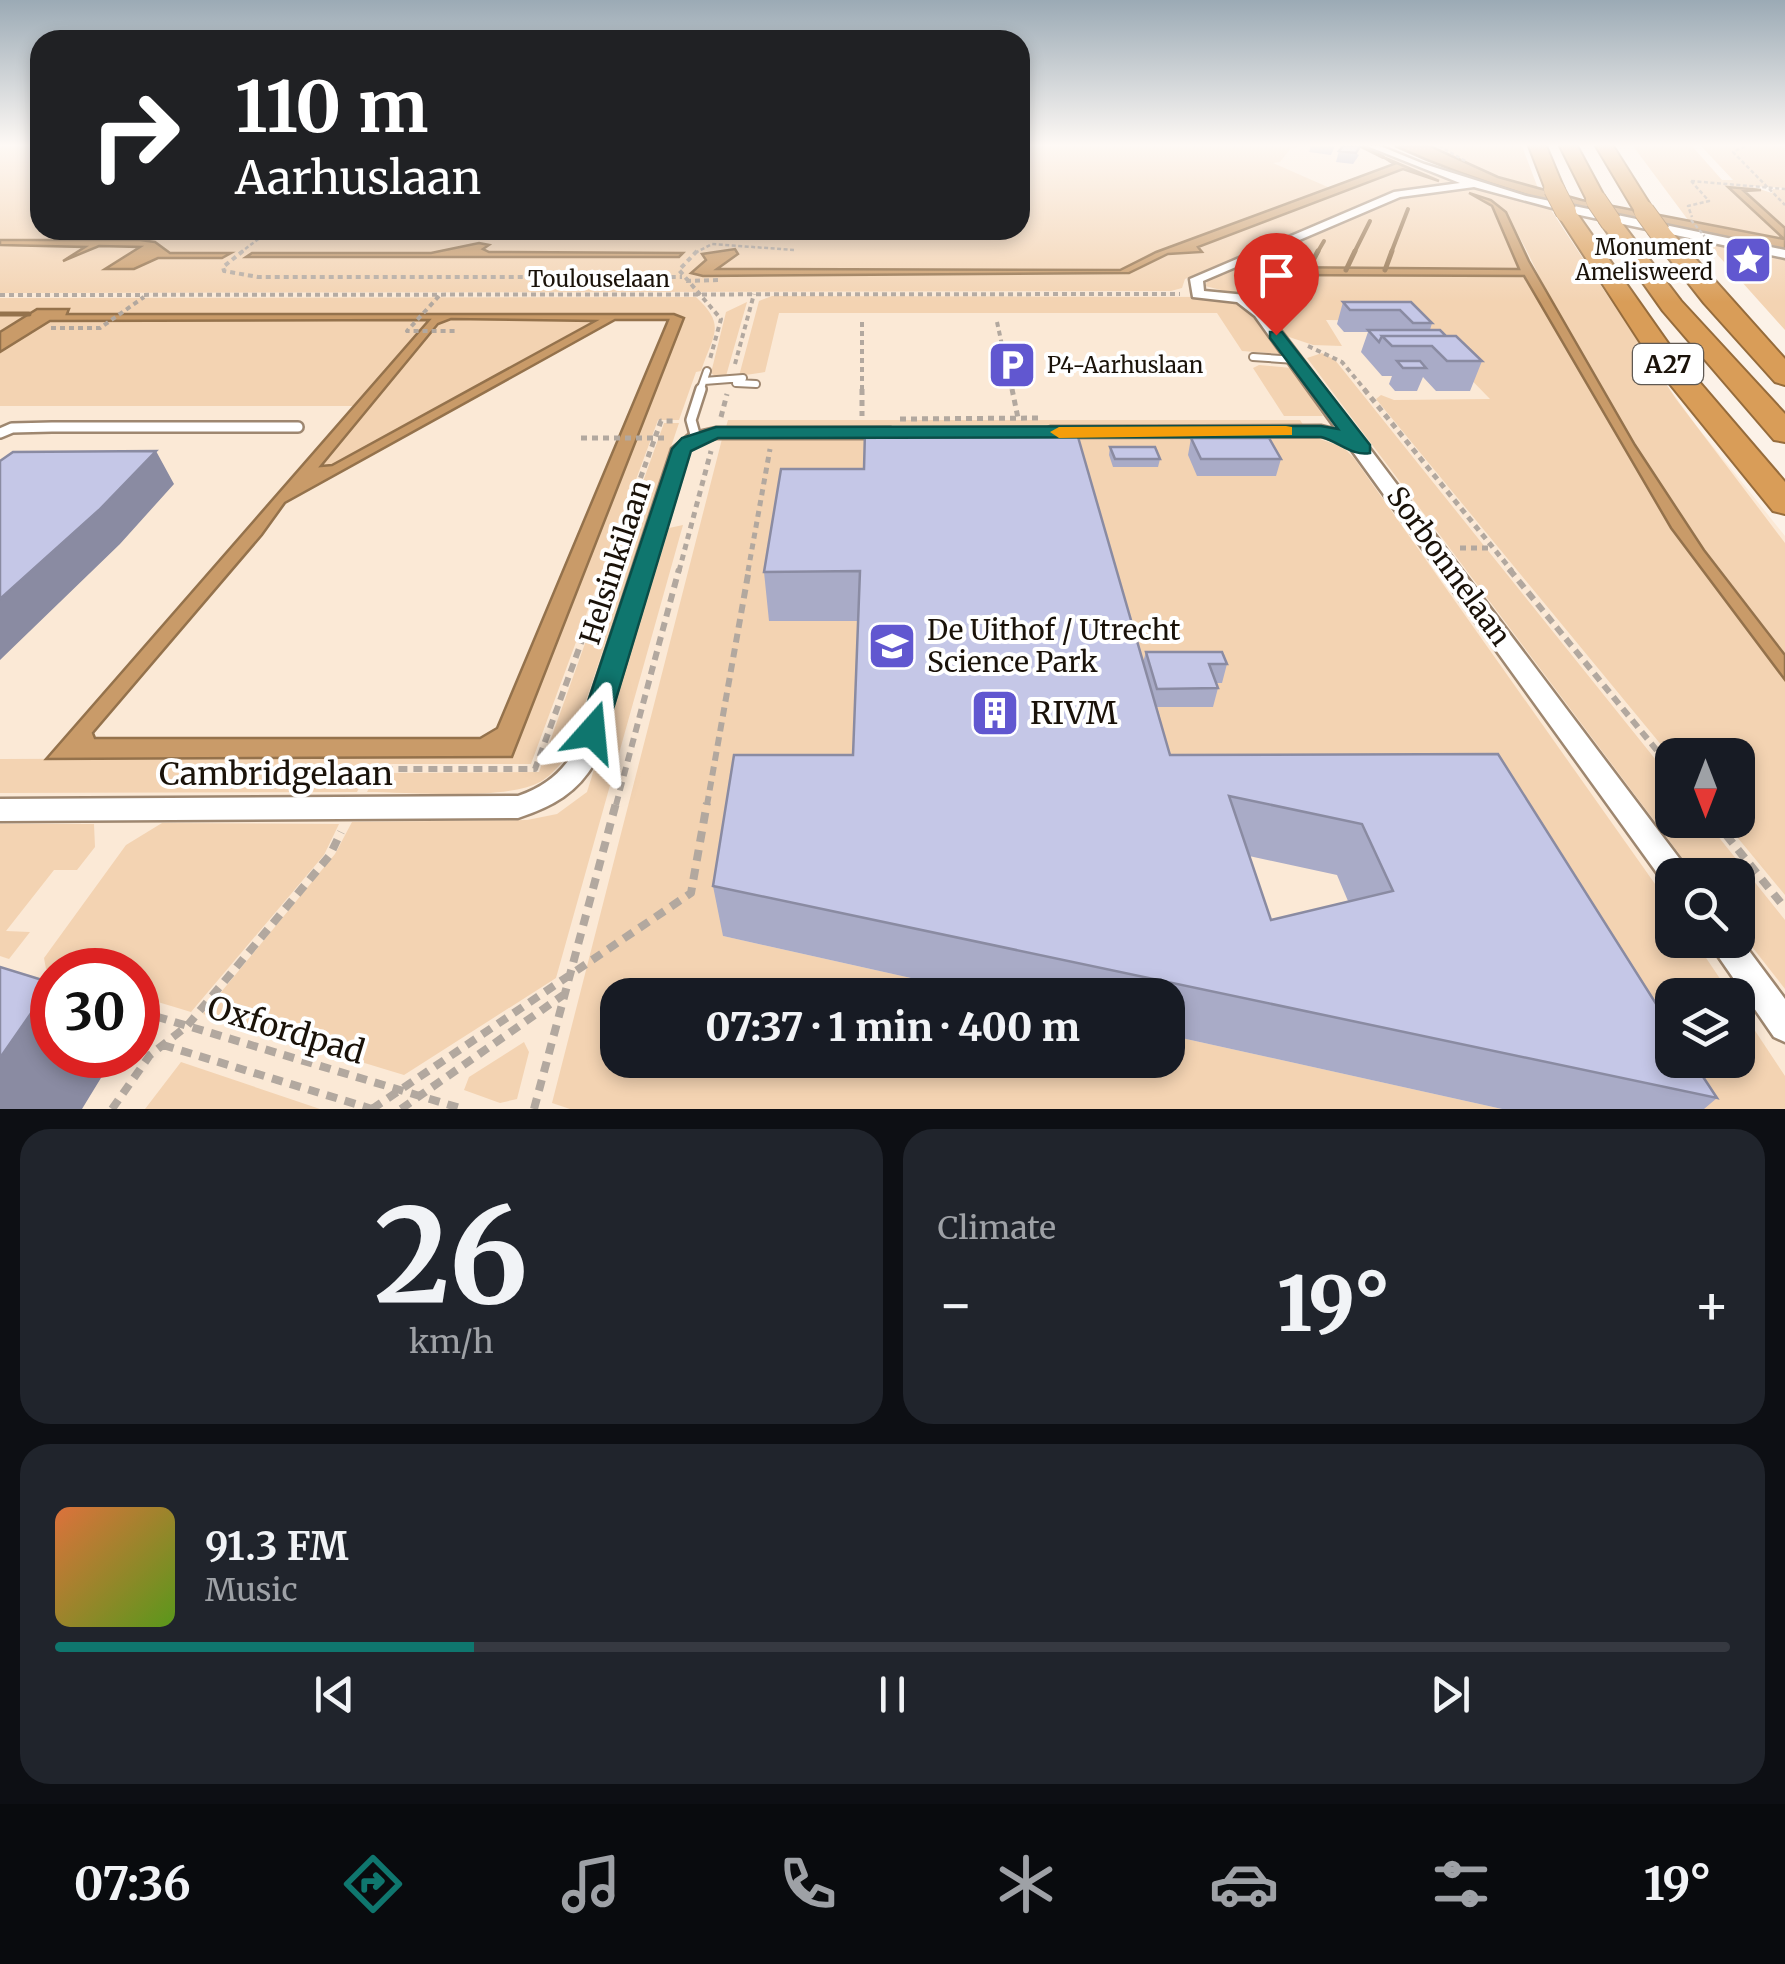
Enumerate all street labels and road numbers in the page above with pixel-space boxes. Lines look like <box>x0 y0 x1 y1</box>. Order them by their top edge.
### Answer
street label: Toulouselaan <box>528 265 670 293</box>
road number: A27 <box>1633 344 1703 384</box>
street label: Helsinkilaan <box>571 475 659 649</box>
street label: Sorbonnelaan <box>1379 479 1519 653</box>
street label: Cambridgelaan <box>159 754 393 794</box>
street label: Oxfordpad <box>203 987 369 1073</box>

